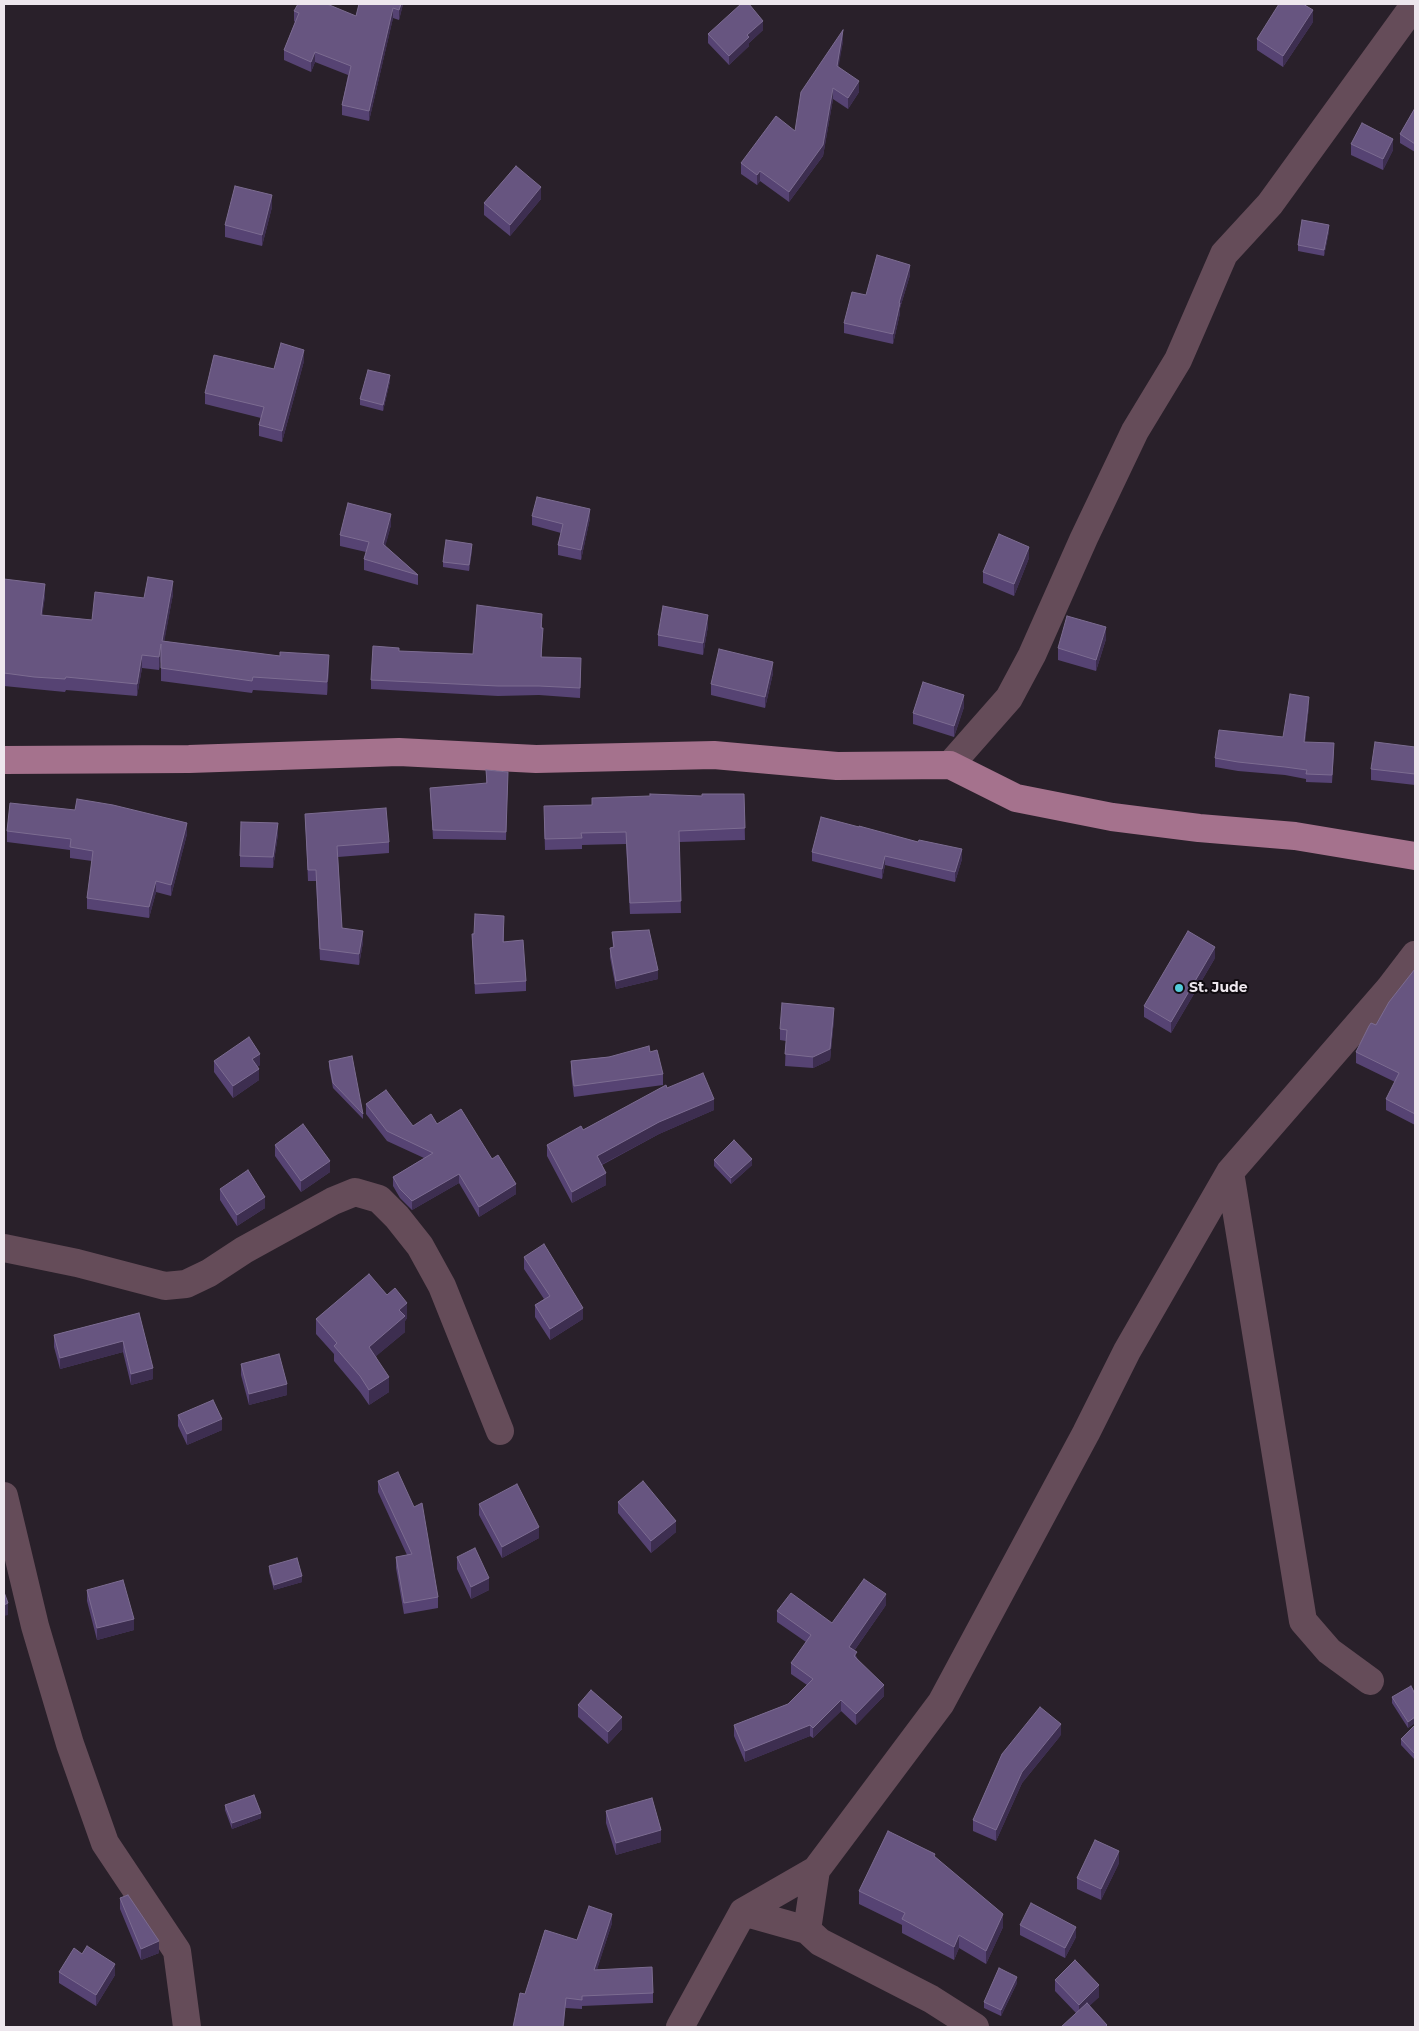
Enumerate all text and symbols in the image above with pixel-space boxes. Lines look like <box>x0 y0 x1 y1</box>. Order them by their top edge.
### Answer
place label: St. Jude <box>1189 980 1248 996</box>
marker: St. Jude <box>1173 982 1185 994</box>

